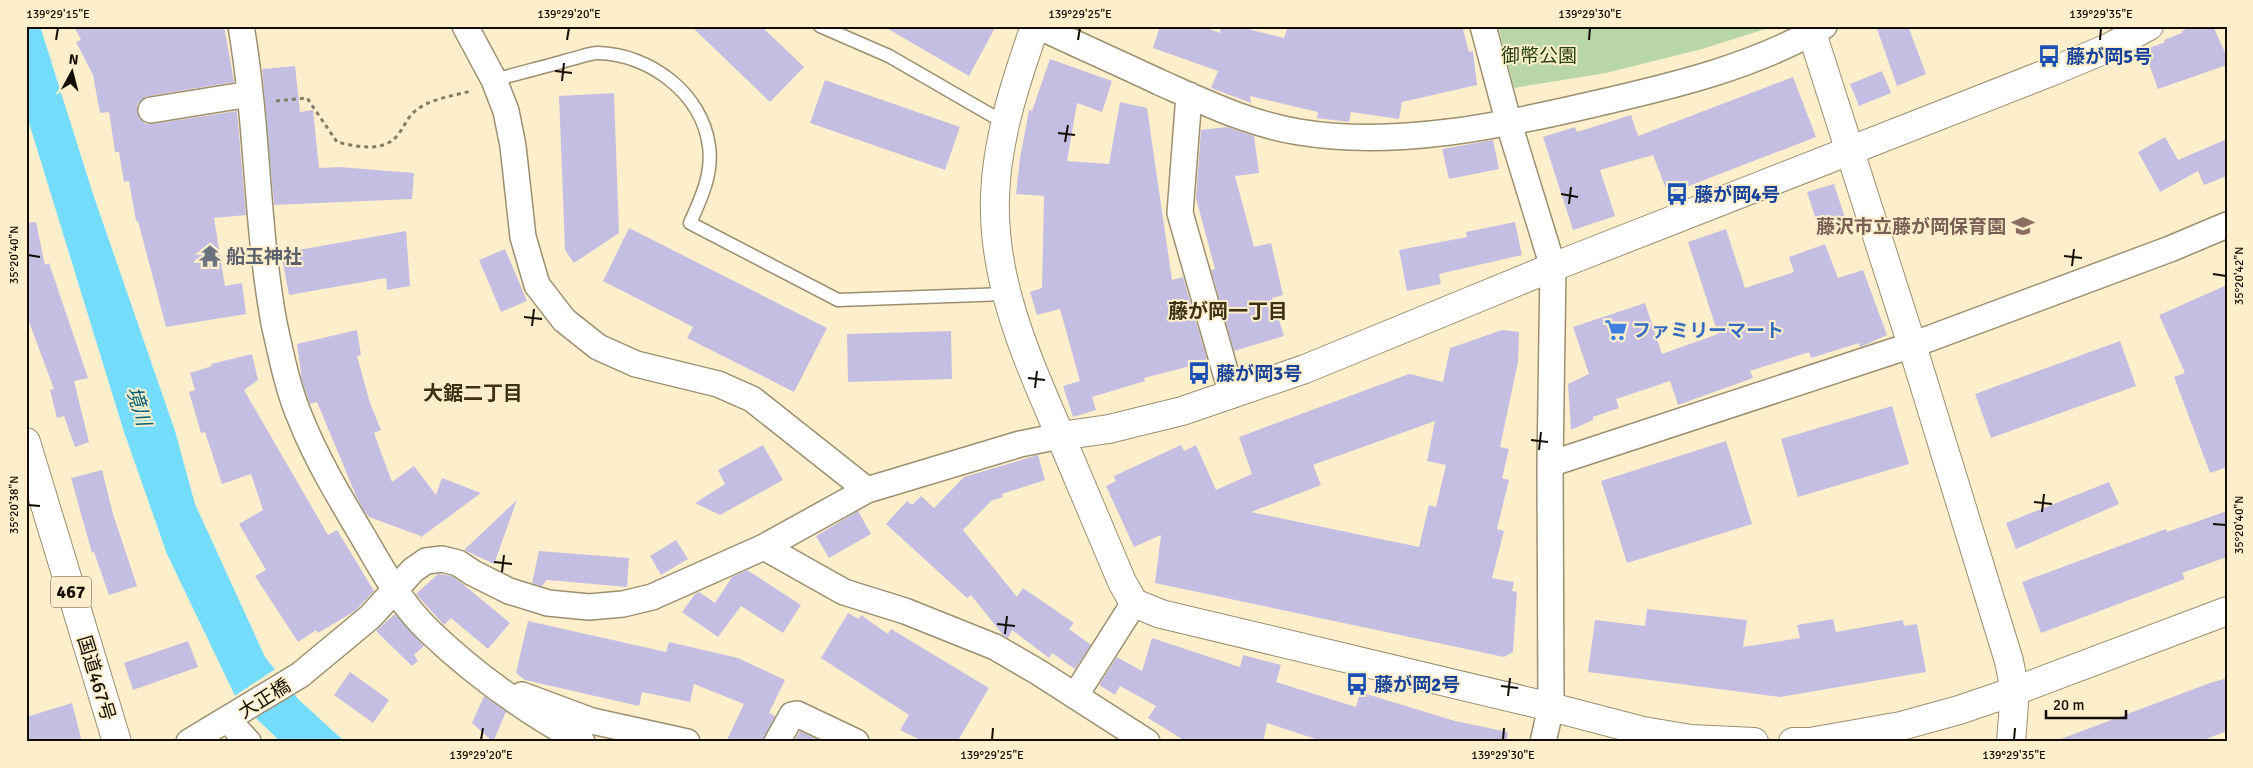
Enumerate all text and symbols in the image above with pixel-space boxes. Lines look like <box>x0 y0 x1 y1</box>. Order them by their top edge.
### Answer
text: 139°29'15"E <box>26 7 90 22</box>
text: 139°29'20"E <box>537 7 601 22</box>
text: 139°29'25"E <box>1048 7 1112 22</box>
text: 139°29'30"E <box>1558 7 1622 22</box>
text: 139°29'35"E <box>2069 7 2133 22</box>
bus stop icon: 藤が岡5号 <box>2036 43 2062 69</box>
park label: 御幣公園 <box>1501 44 1577 68</box>
place label: 藤が岡5号 <box>2066 45 2152 69</box>
north arrow <box>48 48 98 98</box>
text: N <box>68 51 79 69</box>
bus stop icon: 藤が岡4号 <box>1664 181 1690 207</box>
place label: 藤が岡4号 <box>1694 183 1780 207</box>
school or university icon: 藤沢市立藤が岡保育園 <box>2010 213 2036 239</box>
place label: 藤沢市立藤が岡保育園 <box>1816 215 2006 239</box>
text: 35°20'40"N <box>7 226 22 284</box>
temple icon: 船玉神社 <box>197 243 223 269</box>
place label: 船玉神社 <box>226 245 302 269</box>
text: 35°20'42"N <box>2232 247 2247 305</box>
district label: 藤が岡一丁目 <box>1168 299 1288 324</box>
supermarket icon: ファミリーマート <box>1603 317 1629 343</box>
place label: ファミリーマート <box>1632 319 1784 343</box>
bus stop icon: 藤が岡3号 <box>1186 360 1212 386</box>
place label: 藤が岡3号 <box>1216 362 1302 386</box>
district label: 大鋸二丁目 <box>423 381 523 406</box>
water label: 境川 <box>121 383 157 431</box>
text: 35°20'38"N <box>7 476 22 534</box>
text: 35°20'40"N <box>2232 496 2247 554</box>
road number: 467 <box>51 576 91 608</box>
street label: 国道467号 <box>72 633 120 724</box>
bus stop icon: 藤が岡2号 <box>1344 671 1370 697</box>
place label: 藤が岡2号 <box>1374 673 1460 697</box>
street label: 大正橋 <box>234 674 295 724</box>
scale bar <box>2046 688 2126 720</box>
text: 20 m <box>2053 696 2084 714</box>
text: 139°29'20"E <box>449 748 513 763</box>
text: 139°29'25"E <box>960 748 1024 763</box>
text: 139°29'30"E <box>1471 748 1535 763</box>
text: 139°29'35"E <box>1982 748 2046 763</box>

